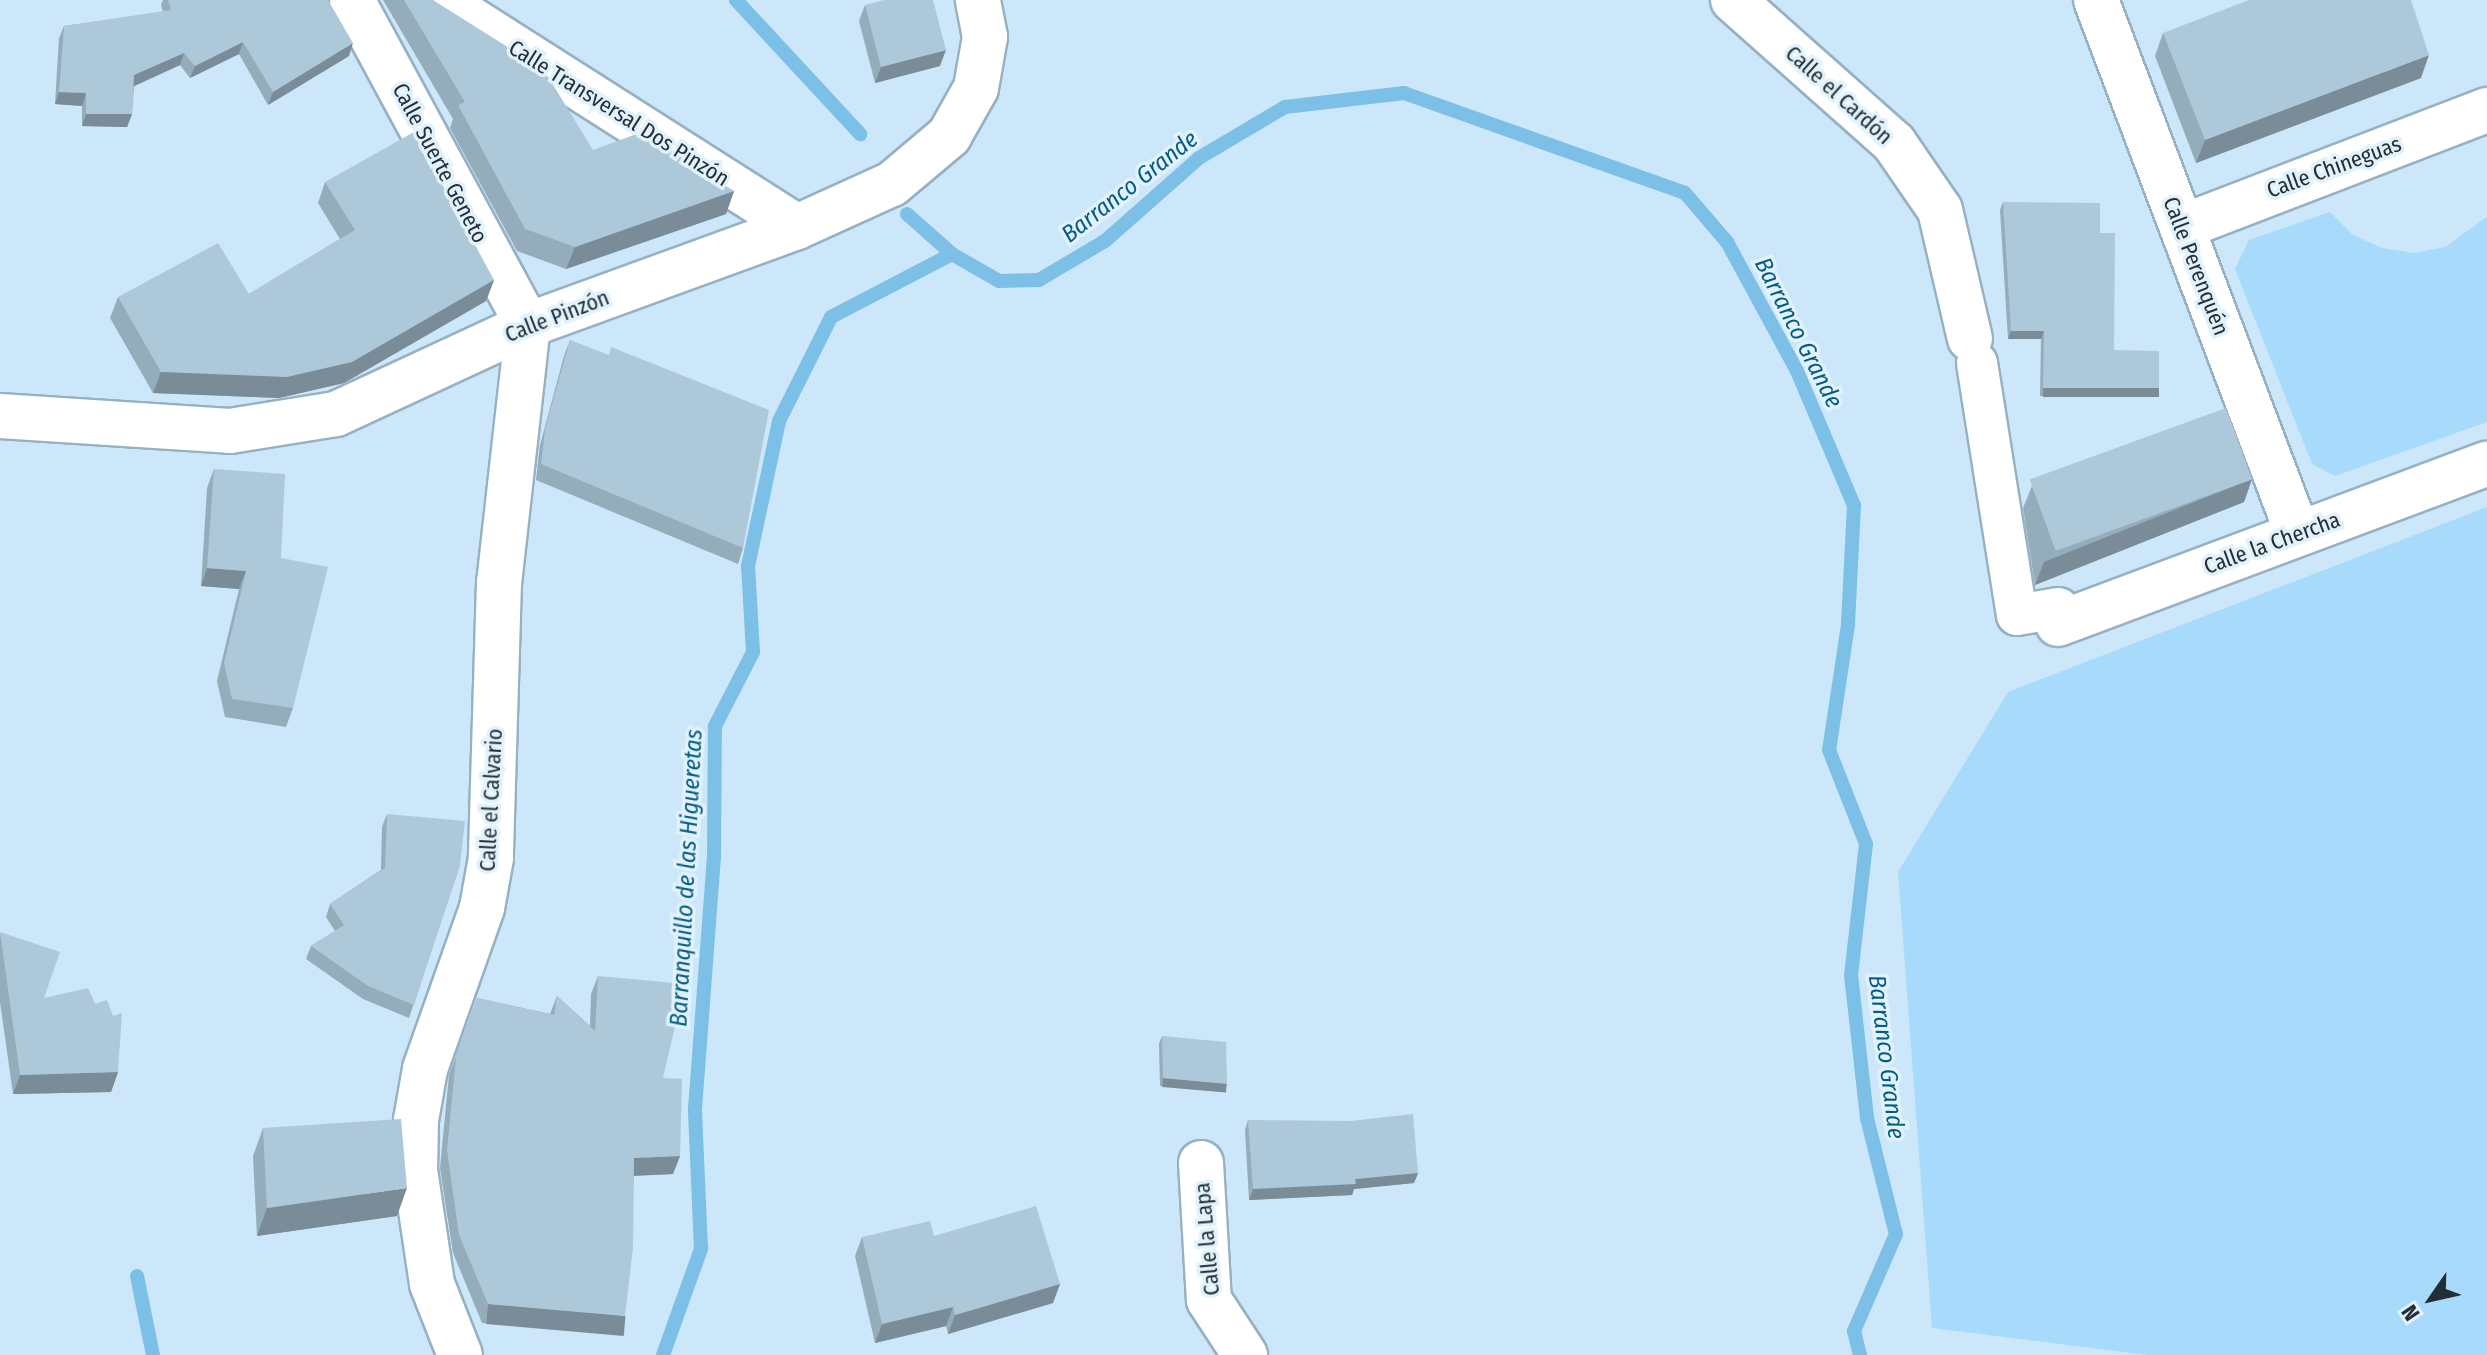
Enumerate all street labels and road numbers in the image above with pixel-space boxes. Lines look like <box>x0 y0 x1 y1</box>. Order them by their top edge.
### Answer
street label: Calle Transversal Dos Pinzón <box>504 34 734 192</box>
street label: Calle el Cardón <box>1780 40 1898 150</box>
street label: Calle Suerte Geneto <box>387 79 493 247</box>
street label: Calle Chineguas <box>2263 130 2405 204</box>
street label: Calle Perenquén <box>2158 193 2234 339</box>
street label: Calle Pinzón <box>501 284 613 348</box>
street label: Calle la Chercha <box>2200 506 2344 580</box>
street label: Calle el Calvario <box>474 728 508 872</box>
street label: Calle la Lapa <box>1189 1181 1225 1297</box>

